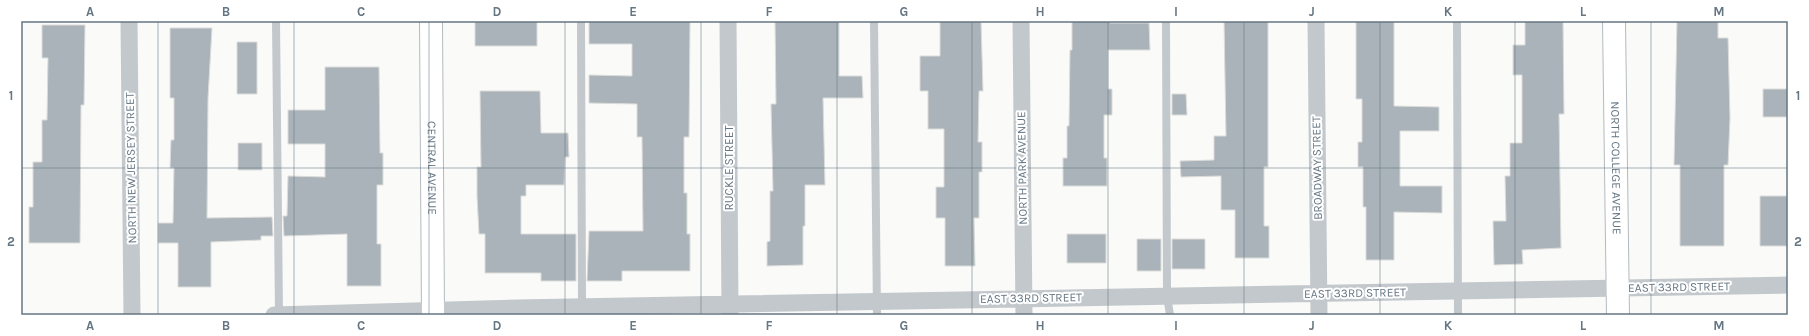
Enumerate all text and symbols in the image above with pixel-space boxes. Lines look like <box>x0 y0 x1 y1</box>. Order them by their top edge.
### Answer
text: A <box>86 4 94 19</box>
text: B <box>222 4 230 19</box>
text: C <box>357 4 365 19</box>
text: D <box>493 4 502 19</box>
text: E <box>629 4 637 19</box>
text: F <box>765 4 773 19</box>
text: G <box>900 4 908 19</box>
text: H <box>1035 4 1045 19</box>
text: I <box>1174 4 1178 19</box>
text: J <box>1309 4 1315 19</box>
text: K <box>1444 4 1453 19</box>
text: L <box>1580 4 1587 19</box>
text: M <box>1713 4 1725 19</box>
text: 1 <box>9 88 13 103</box>
text: 1 <box>1796 88 1800 103</box>
street label: NORTH NEW JERSEY STREET <box>123 92 139 244</box>
street label: NORTH COLLEGE AVENUE <box>1608 101 1624 235</box>
street label: NORTH PARK AVENUE <box>1014 111 1030 225</box>
street label: BROADWAY STREET <box>1309 116 1325 220</box>
street label: CENTRAL AVENUE <box>425 121 439 215</box>
street label: RUCKLE STREET <box>722 125 736 211</box>
text: 2 <box>7 234 15 249</box>
text: 2 <box>1794 234 1802 249</box>
street label: EAST 33RD STREET <box>1628 279 1730 295</box>
street label: EAST 33RD STREET <box>1304 285 1406 301</box>
street label: EAST 33RD STREET <box>980 290 1082 306</box>
text: A <box>86 318 94 333</box>
text: B <box>222 318 230 333</box>
text: C <box>357 318 365 333</box>
text: D <box>493 318 502 333</box>
text: E <box>629 318 637 333</box>
text: F <box>765 318 773 333</box>
text: G <box>900 318 908 333</box>
text: H <box>1035 318 1045 333</box>
text: I <box>1174 318 1178 333</box>
text: J <box>1309 318 1315 333</box>
text: K <box>1444 318 1453 333</box>
text: L <box>1580 318 1587 333</box>
text: M <box>1713 318 1725 333</box>

